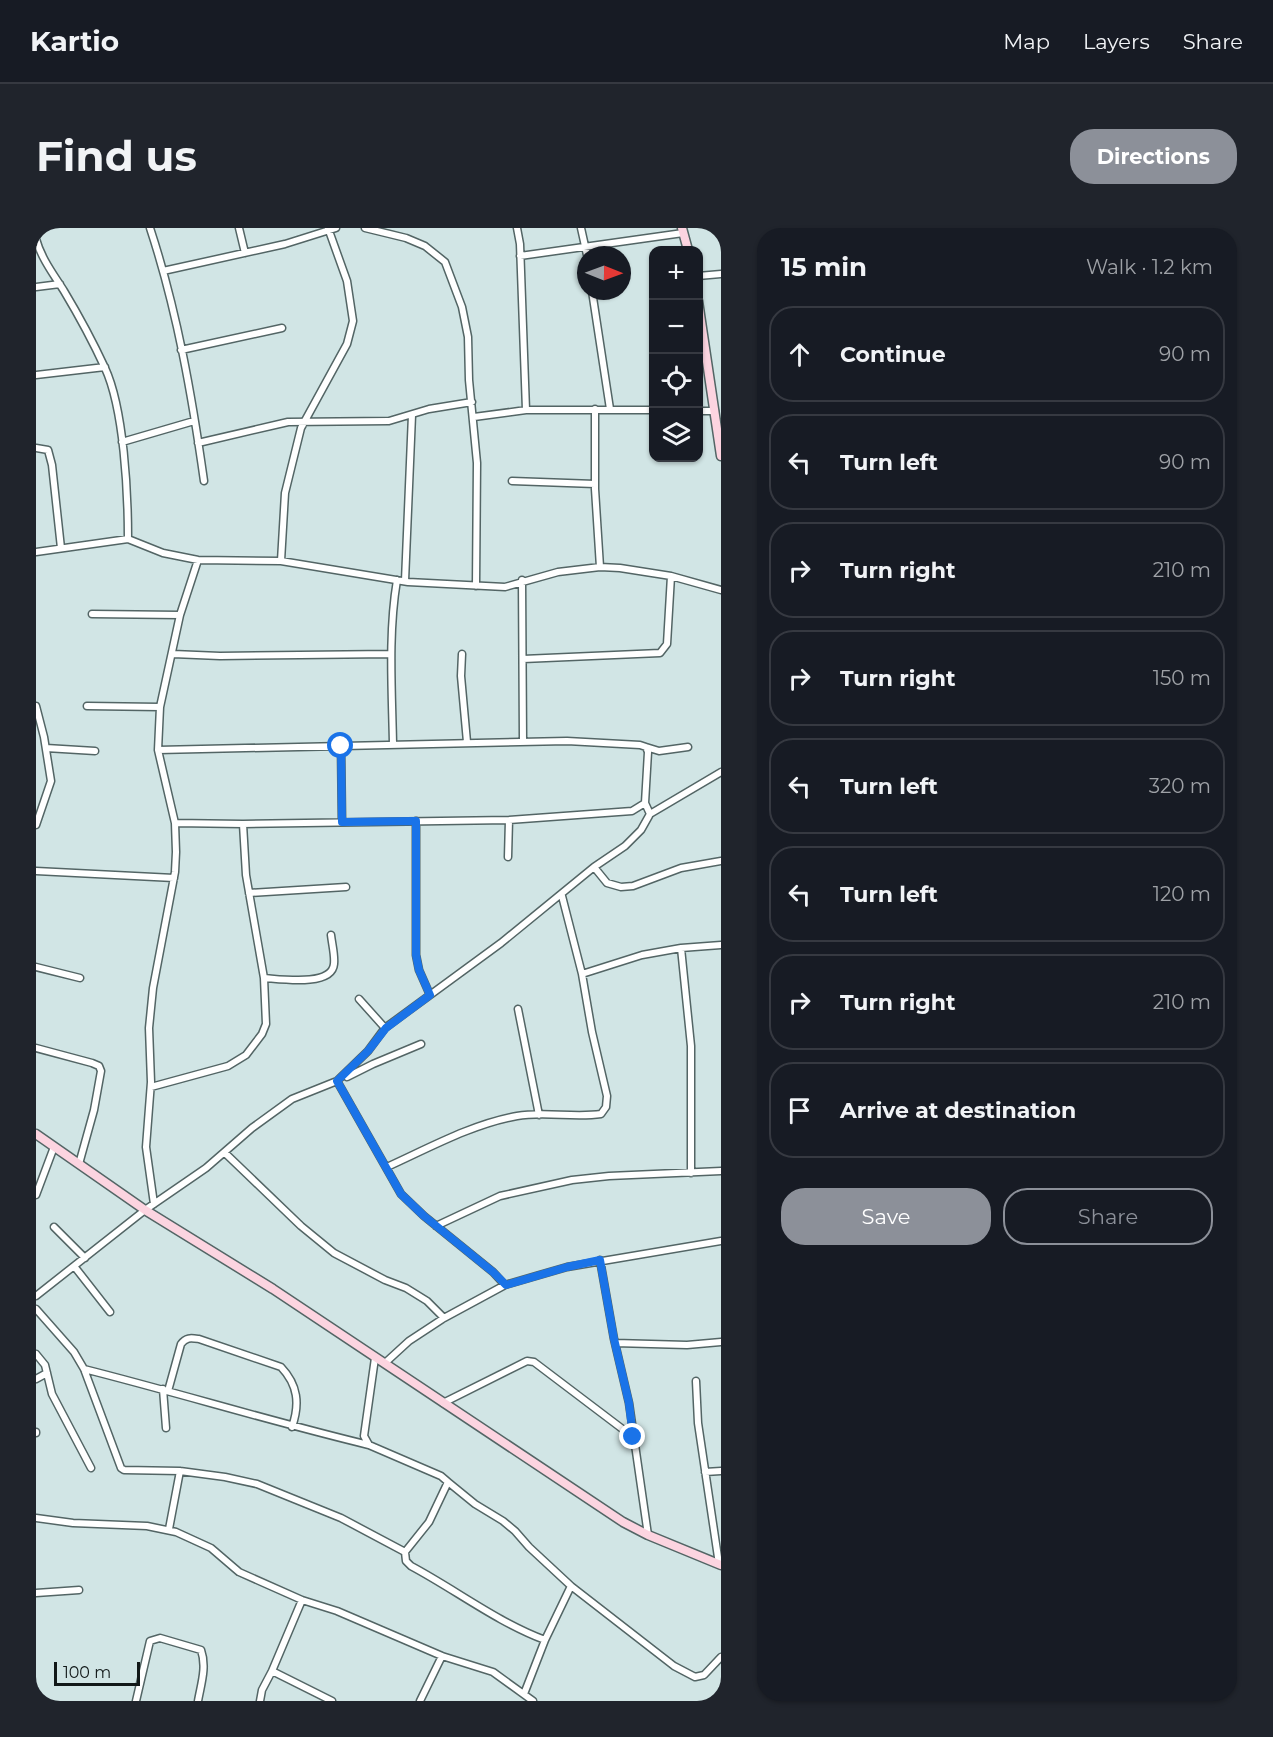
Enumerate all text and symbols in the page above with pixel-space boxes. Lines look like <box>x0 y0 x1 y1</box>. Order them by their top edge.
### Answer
text: Kartio <box>30 24 119 58</box>
text: Map <box>1003 29 1050 54</box>
text: Layers <box>1083 29 1150 54</box>
text: Share <box>1183 29 1243 54</box>
button: Directions <box>1070 129 1237 184</box>
text: Find us <box>36 130 197 182</box>
north arrow <box>577 246 631 300</box>
map controls <box>649 246 703 462</box>
button: + <box>649 246 703 300</box>
text: 15 min <box>781 251 867 283</box>
text: Walk · 1.2 km <box>1086 255 1213 279</box>
button: − <box>649 300 703 354</box>
icon: ahead <box>783 338 816 371</box>
text: Continue <box>840 341 946 368</box>
text: 90 m <box>1159 342 1211 366</box>
button: locate <box>649 354 703 408</box>
button: layers <box>649 408 703 462</box>
icon: left <box>783 446 816 479</box>
text: Turn left <box>840 449 938 476</box>
text: 90 m <box>1159 450 1211 474</box>
icon: right <box>783 554 816 587</box>
text: Turn right <box>840 557 955 584</box>
text: 210 m <box>1153 558 1211 582</box>
icon: right <box>783 662 816 695</box>
text: Turn right <box>840 665 955 692</box>
text: 150 m <box>1153 666 1211 690</box>
route start <box>327 732 353 758</box>
icon: left <box>783 770 816 803</box>
text: Turn left <box>840 773 938 800</box>
text: 320 m <box>1149 774 1211 798</box>
icon: left <box>783 878 816 911</box>
text: Turn left <box>840 881 938 908</box>
text: 120 m <box>1153 882 1211 906</box>
icon: right <box>783 986 816 1019</box>
text: Turn right <box>840 989 955 1016</box>
text: 210 m <box>1153 990 1211 1014</box>
icon: arrive <box>783 1094 816 1127</box>
text: Arrive at destination <box>840 1097 1076 1124</box>
button: Save <box>781 1188 991 1245</box>
button: Share <box>1003 1188 1213 1245</box>
route end <box>619 1423 645 1449</box>
scale bar <box>54 1659 140 1686</box>
text: 100 m <box>63 1663 111 1682</box>

